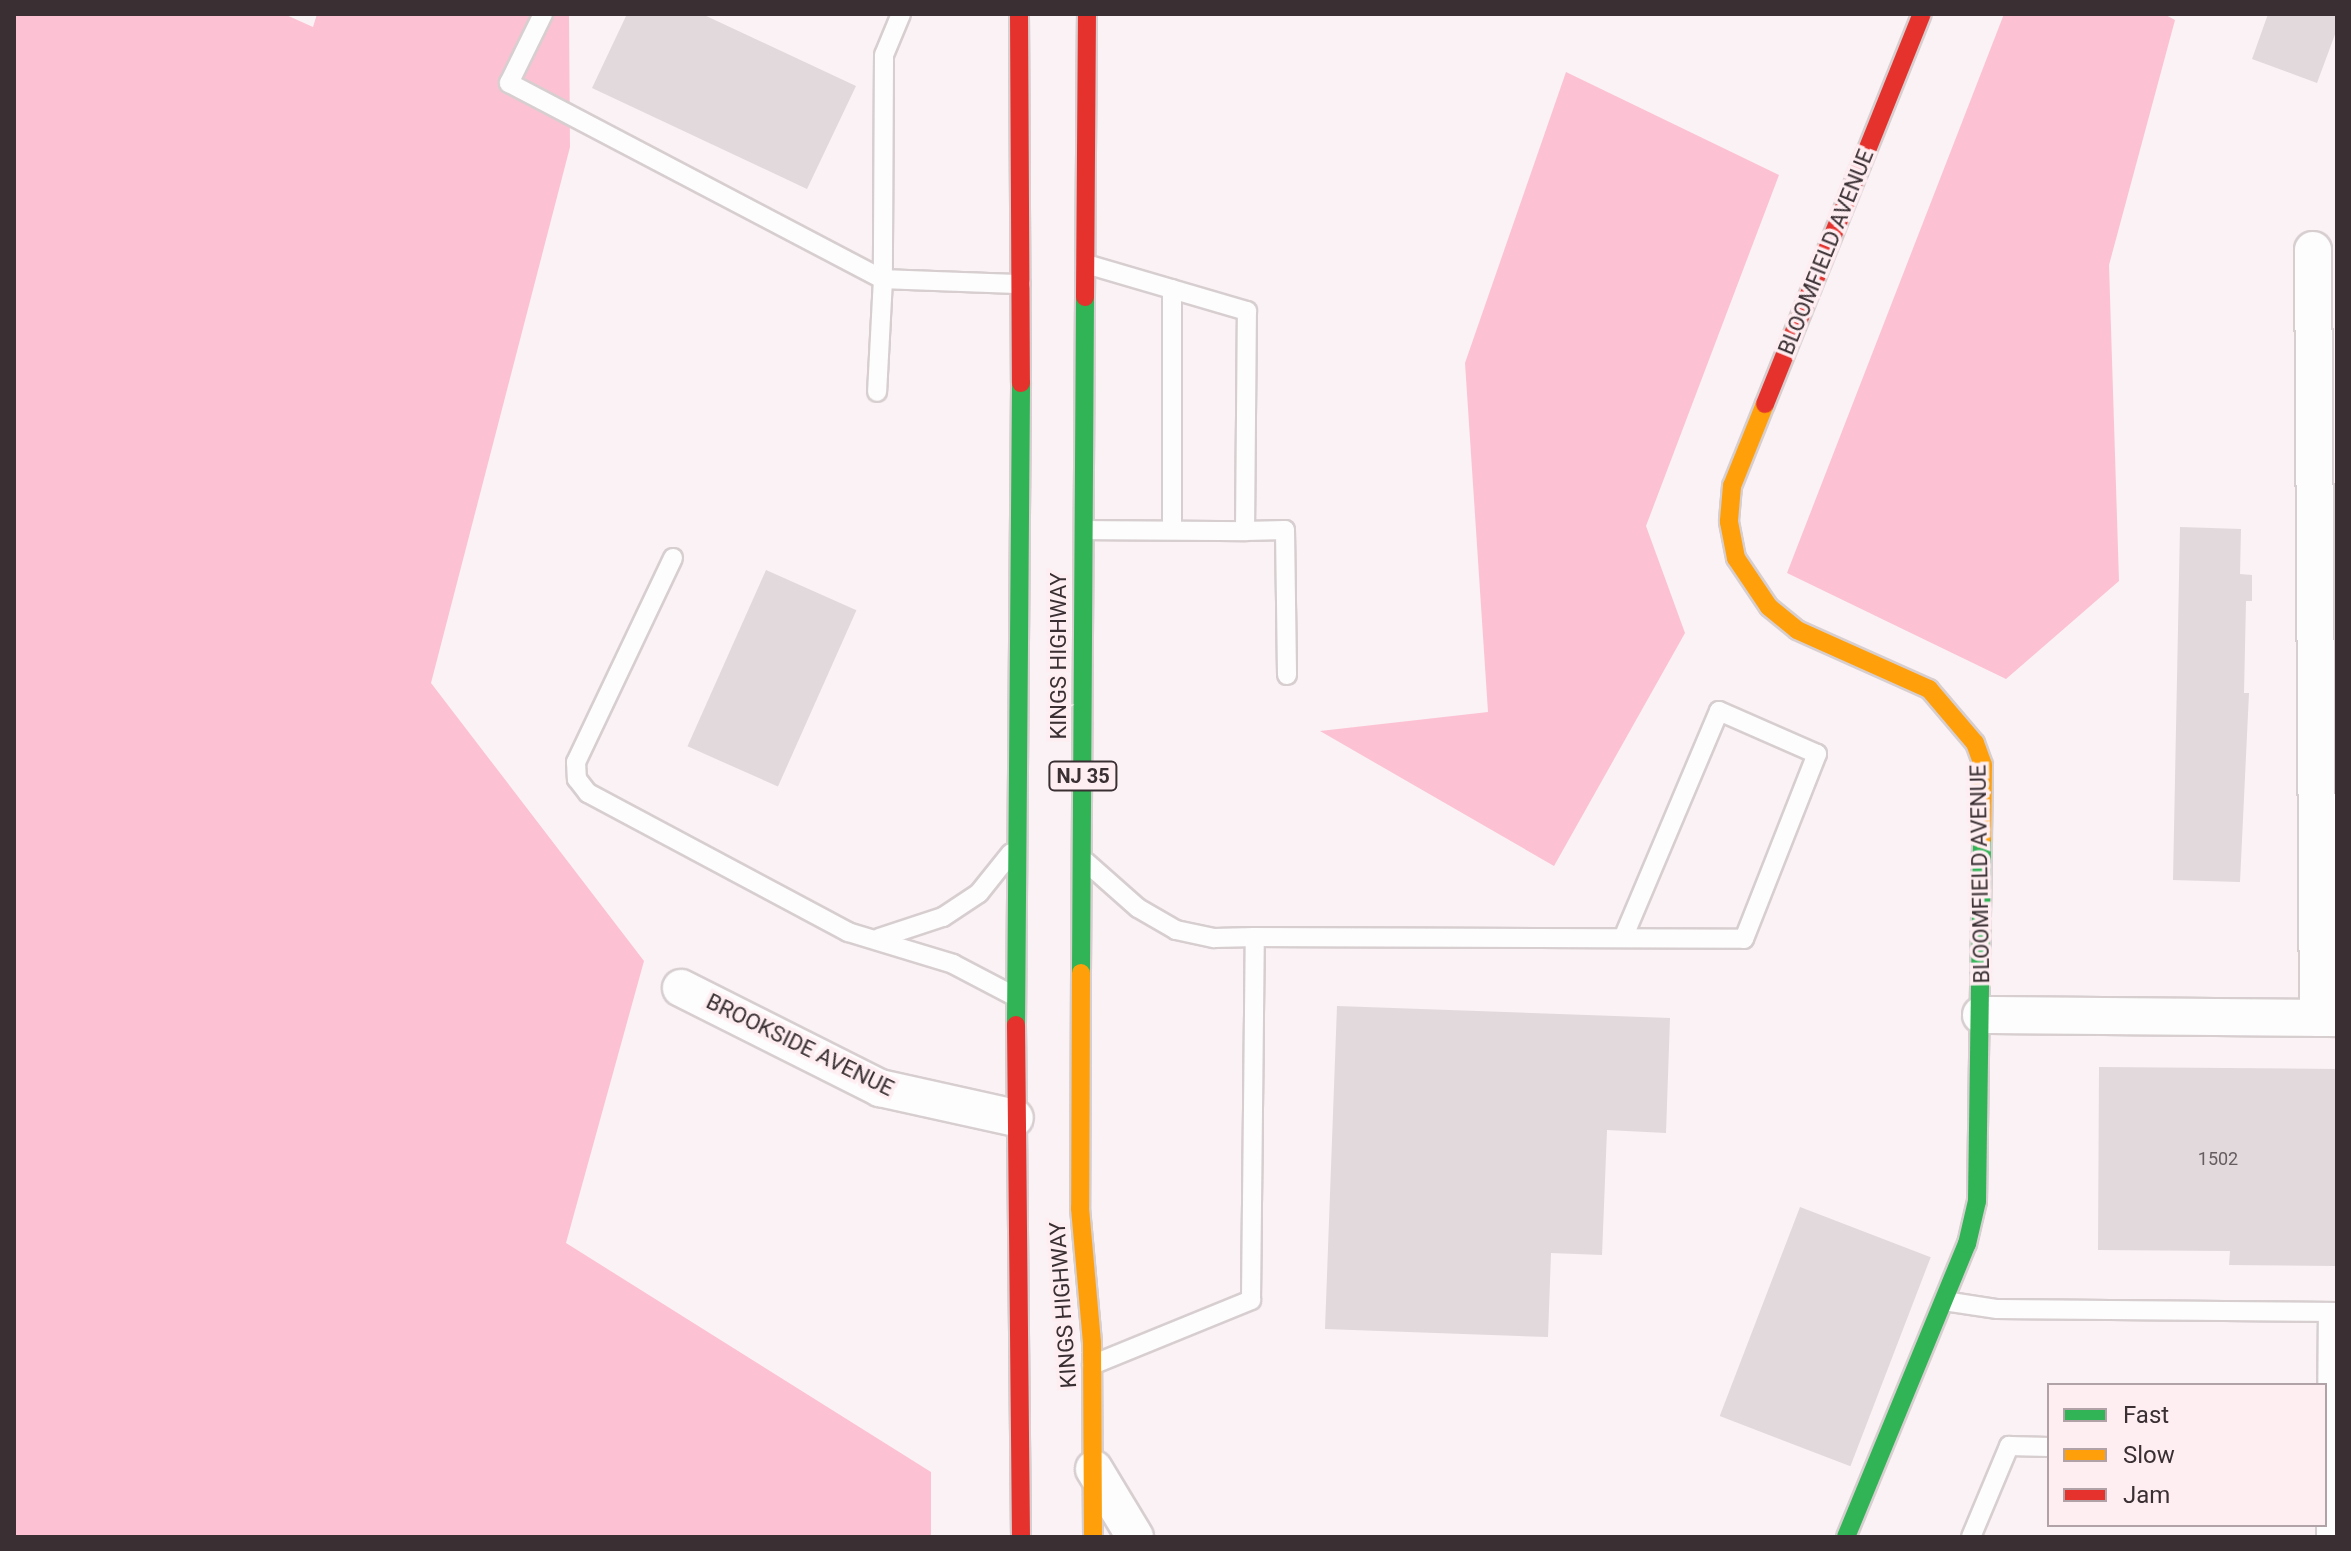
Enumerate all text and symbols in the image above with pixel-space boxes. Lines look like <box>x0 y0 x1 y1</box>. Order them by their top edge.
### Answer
street label: BLOOMFIELD AVENUE <box>1773 145 1879 359</box>
street label: KINGS HIGHWAY <box>1046 573 1072 739</box>
road number: NJ 35 <box>1047 760 1119 792</box>
street label: BLOOMFIELD AVENUE <box>1965 764 1995 984</box>
street label: BROOKSIDE AVENUE <box>702 988 898 1102</box>
house number: 1502 <box>2198 1148 2238 1170</box>
street label: KINGS HIGHWAY <box>1044 1221 1082 1389</box>
legend <box>2047 1383 2327 1527</box>
text: Fast <box>2123 1401 2169 1429</box>
text: Slow <box>2123 1441 2175 1469</box>
text: Jam <box>2123 1481 2170 1509</box>

